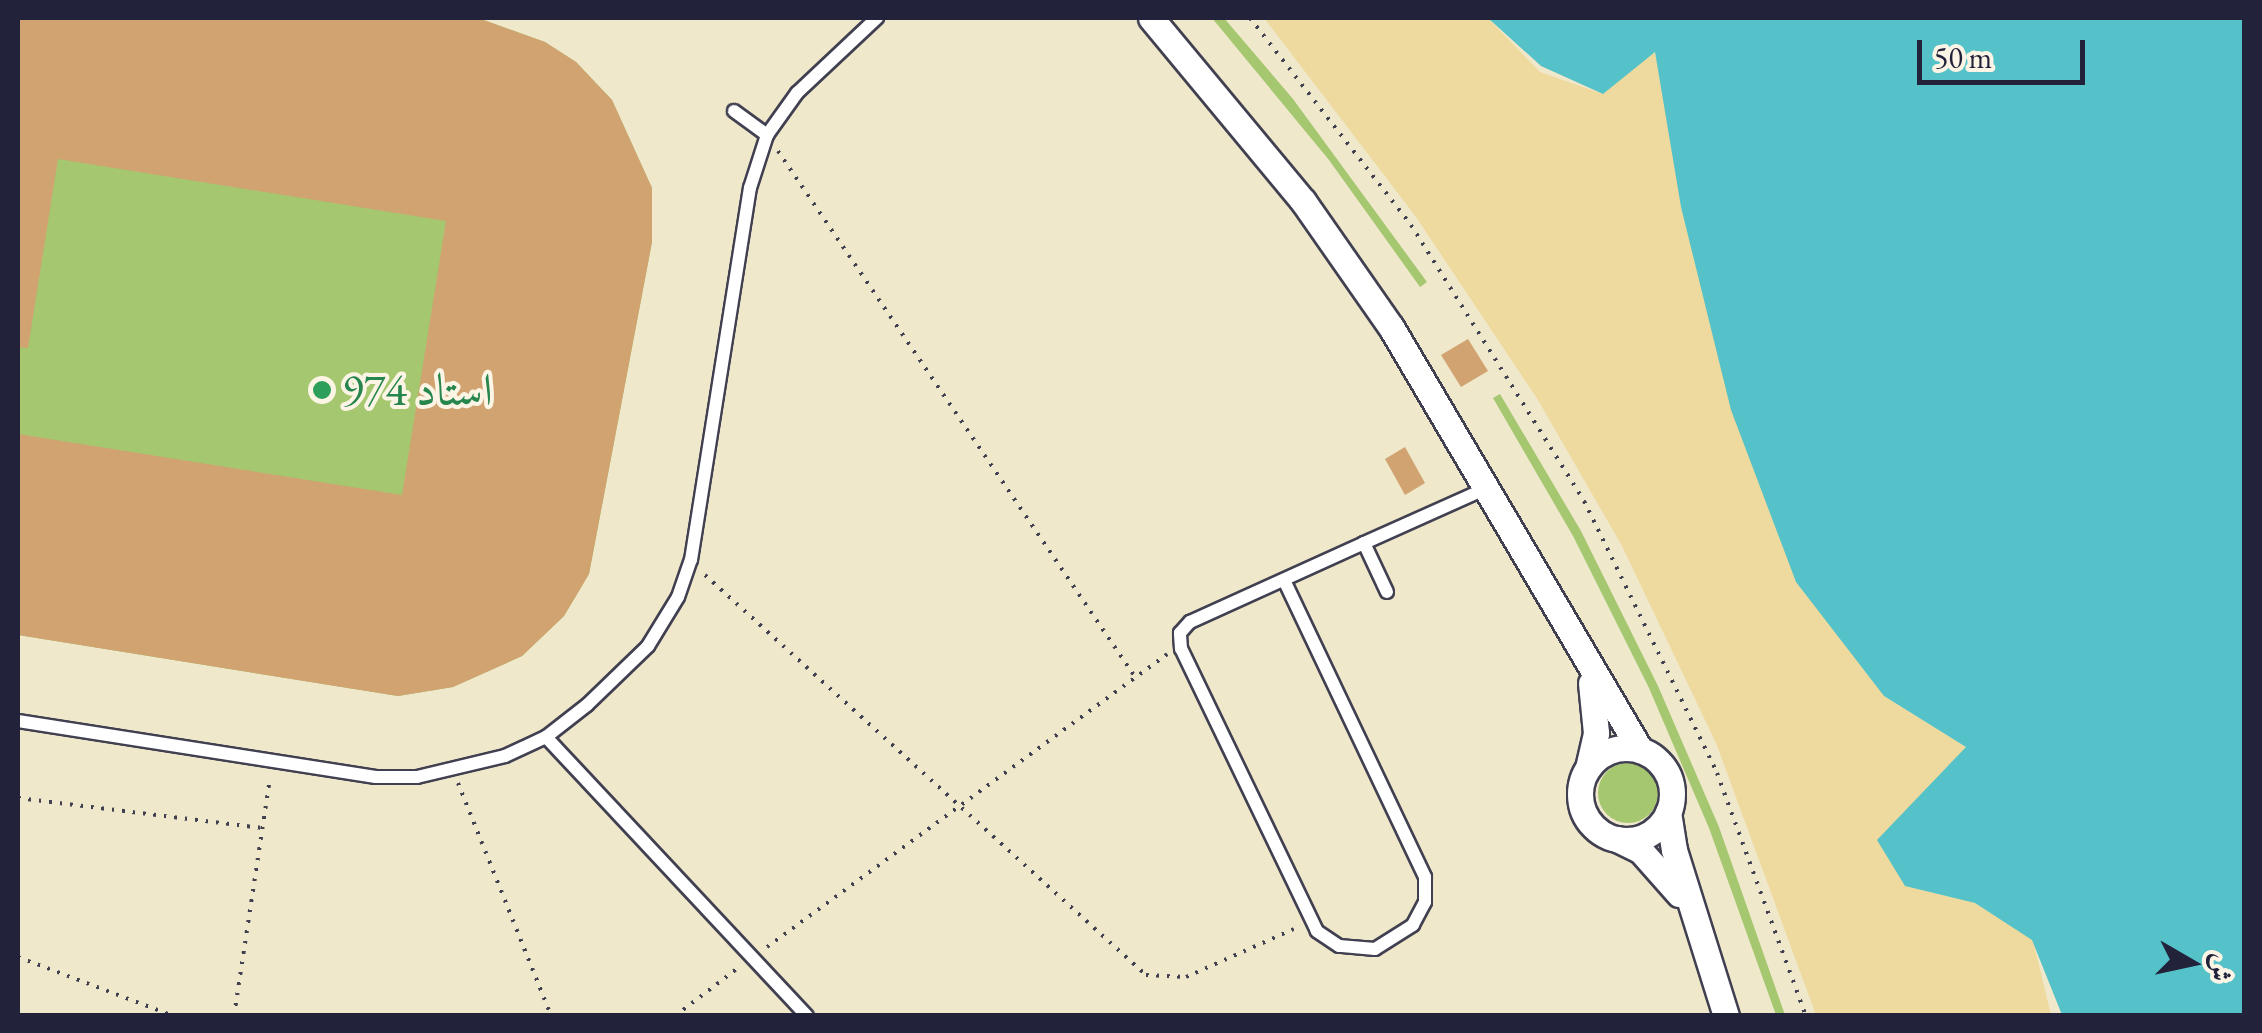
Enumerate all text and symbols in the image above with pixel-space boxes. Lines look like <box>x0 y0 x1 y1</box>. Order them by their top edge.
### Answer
scale bar <box>1922 20 2090 82</box>
text: 50 m <box>1934 38 1992 77</box>
place label: استاد 974 <box>342 363 493 417</box>
marker: استاد 974 <box>311 379 333 401</box>
north arrow <box>2142 913 2242 1013</box>
text: ش <box>2202 951 2242 984</box>

